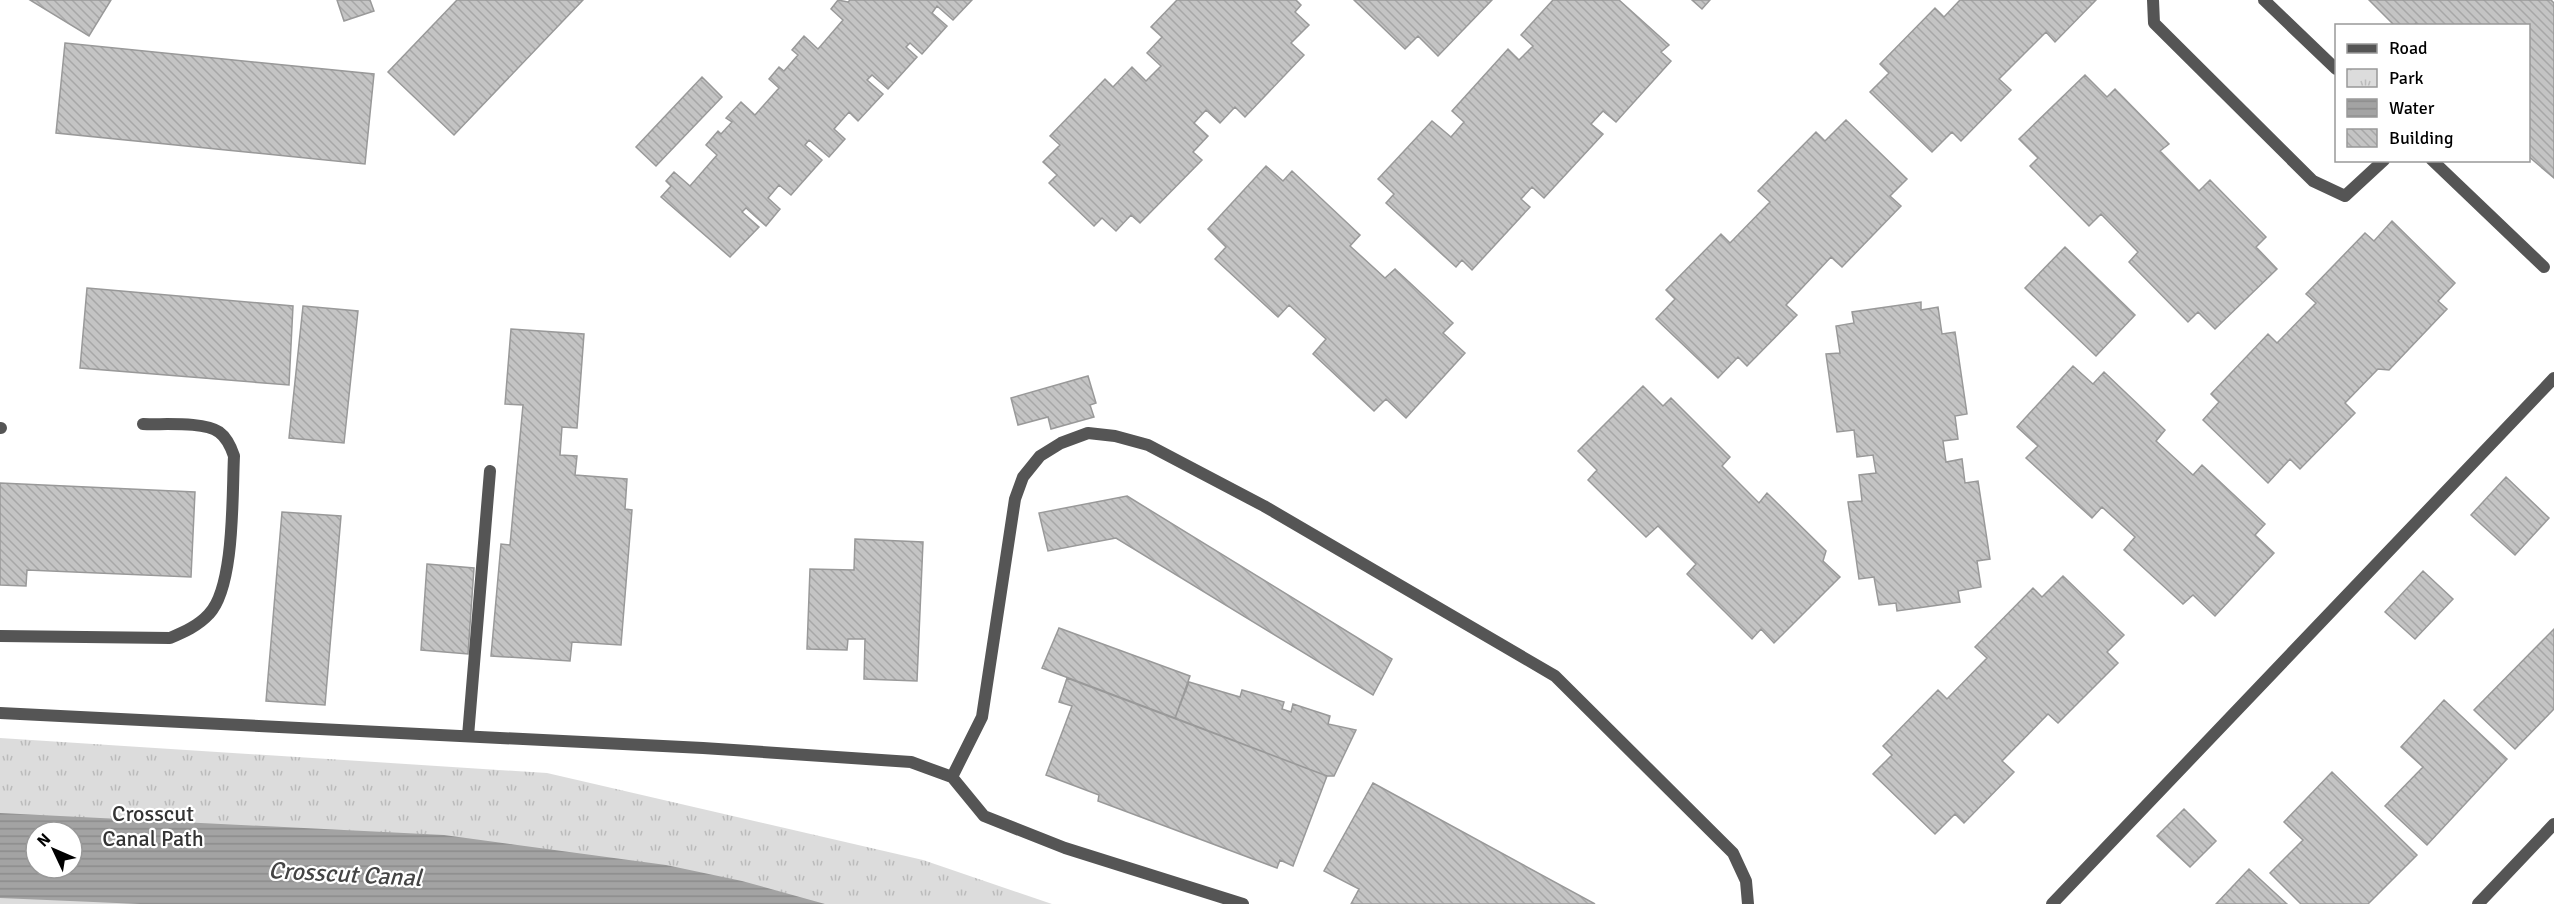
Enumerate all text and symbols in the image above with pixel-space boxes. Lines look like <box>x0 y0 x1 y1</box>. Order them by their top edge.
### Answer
legend <box>2335 24 2530 162</box>
text: Road <box>2389 37 2428 59</box>
text: Park <box>2389 67 2424 89</box>
text: Water <box>2389 97 2435 119</box>
text: Building <box>2389 127 2453 149</box>
park label: Crosscut Canal Path <box>102 800 204 852</box>
north arrow <box>24 820 84 880</box>
text: N <box>33 829 55 851</box>
water label: Crosscut Canal <box>268 855 424 893</box>

